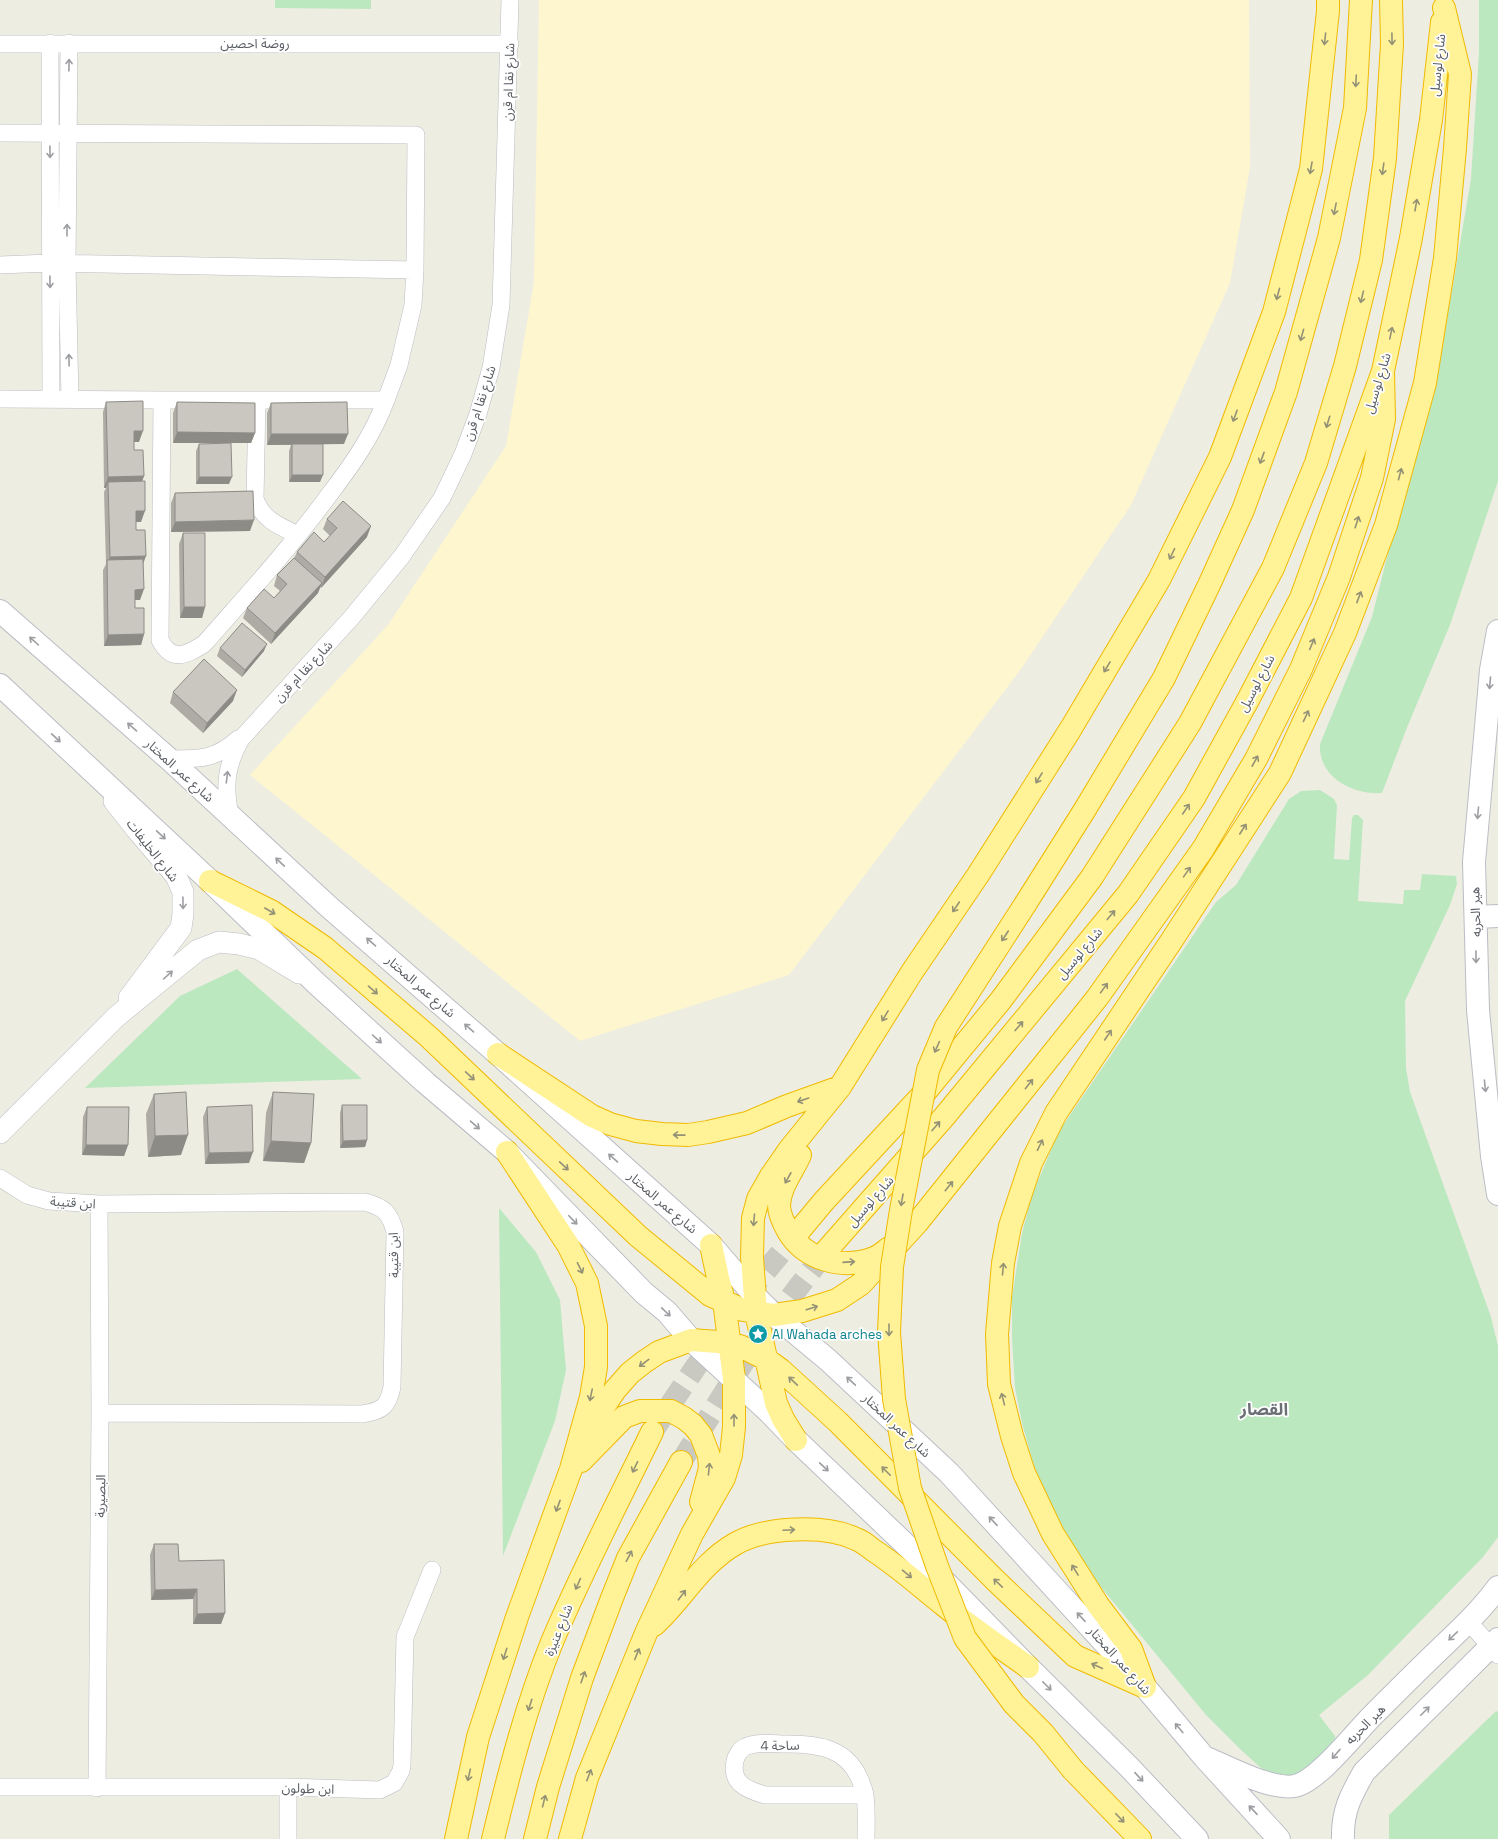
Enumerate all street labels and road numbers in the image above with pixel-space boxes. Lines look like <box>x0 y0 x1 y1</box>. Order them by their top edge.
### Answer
street label: شارع لوسيل <box>1426 33 1451 97</box>
street label: روضة احصين <box>220 35 290 52</box>
street label: شارع نقا ام قرن <box>499 43 520 122</box>
street label: شارع لوسيل <box>1360 351 1397 416</box>
street label: شارع نقا ام قرن <box>459 363 502 444</box>
street label: شارع نقا ام قرن <box>270 637 338 707</box>
street label: شارع لوسيل <box>1234 652 1280 716</box>
street label: شارع عمر المختار <box>140 734 218 807</box>
street label: شارع الخليفات <box>121 815 182 886</box>
street label: هير الحربه <box>1466 887 1485 937</box>
street label: شارع لوسيل <box>1053 924 1108 984</box>
street label: شارع عمر المختار <box>380 951 459 1023</box>
street label: شارع عمر المختار <box>622 1167 701 1239</box>
street label: شارع لوسيل <box>843 1172 899 1232</box>
street label: ابن قتيبة <box>50 1192 96 1213</box>
street label: ابن قتيبة <box>385 1232 402 1278</box>
street label: شارع عمر المختار <box>857 1389 934 1463</box>
street label: البصيرية <box>92 1474 109 1518</box>
street label: شارع عنيزة <box>540 1602 578 1659</box>
street label: شارع عمر المختار <box>1082 1622 1155 1700</box>
street label: هير الحربه <box>1342 1701 1389 1748</box>
street label: ساحة 4 <box>760 1737 800 1754</box>
street label: ابن طولون <box>281 1779 335 1798</box>

